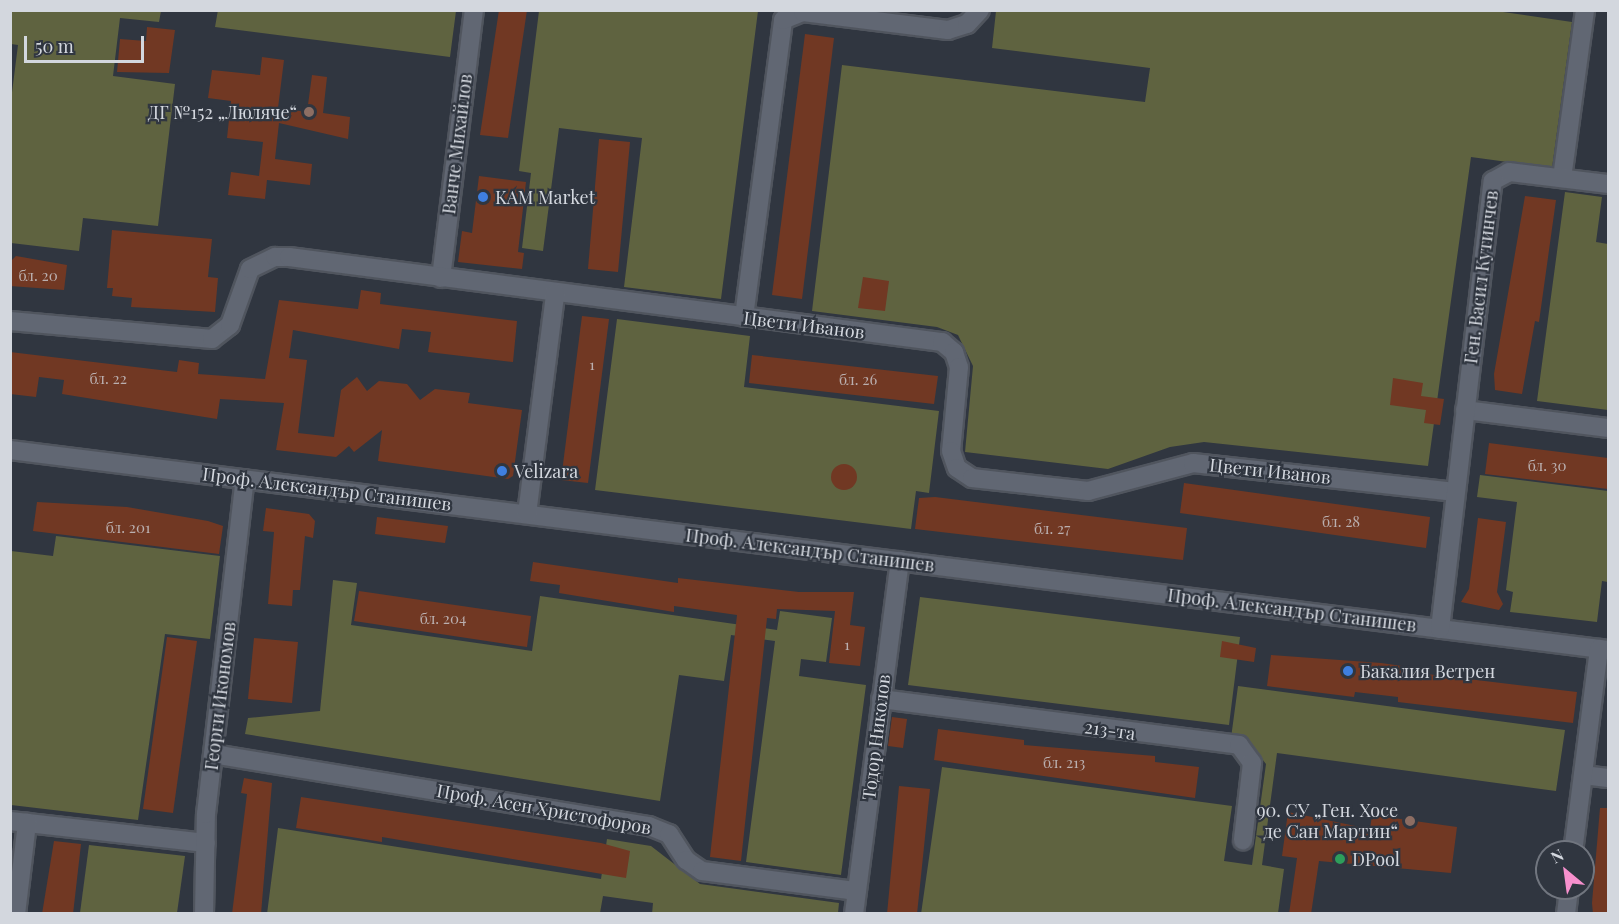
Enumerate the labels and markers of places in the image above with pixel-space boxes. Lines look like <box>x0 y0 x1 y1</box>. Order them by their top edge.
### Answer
place label: ДГ №152 „Люляче“ <box>148 101 297 123</box>
marker: ДГ №152 „Люляче“ <box>302 105 316 119</box>
place label: KAM Market <box>495 186 595 208</box>
marker: KAM Market <box>476 190 490 204</box>
place label: Velizara <box>514 460 578 482</box>
marker: Velizara <box>495 464 509 478</box>
place label: Бакалия Ветрен <box>1360 660 1495 682</box>
marker: Бакалия Ветрен <box>1341 664 1355 678</box>
place label: 90. СУ „Ген. Хосе де Сан Мартин“ <box>1256 800 1398 842</box>
marker: 90. СУ „Ген. Хосе де Сан Мартин“ <box>1403 814 1417 828</box>
place label: DPool <box>1352 848 1400 870</box>
marker: DPool <box>1333 852 1347 866</box>

